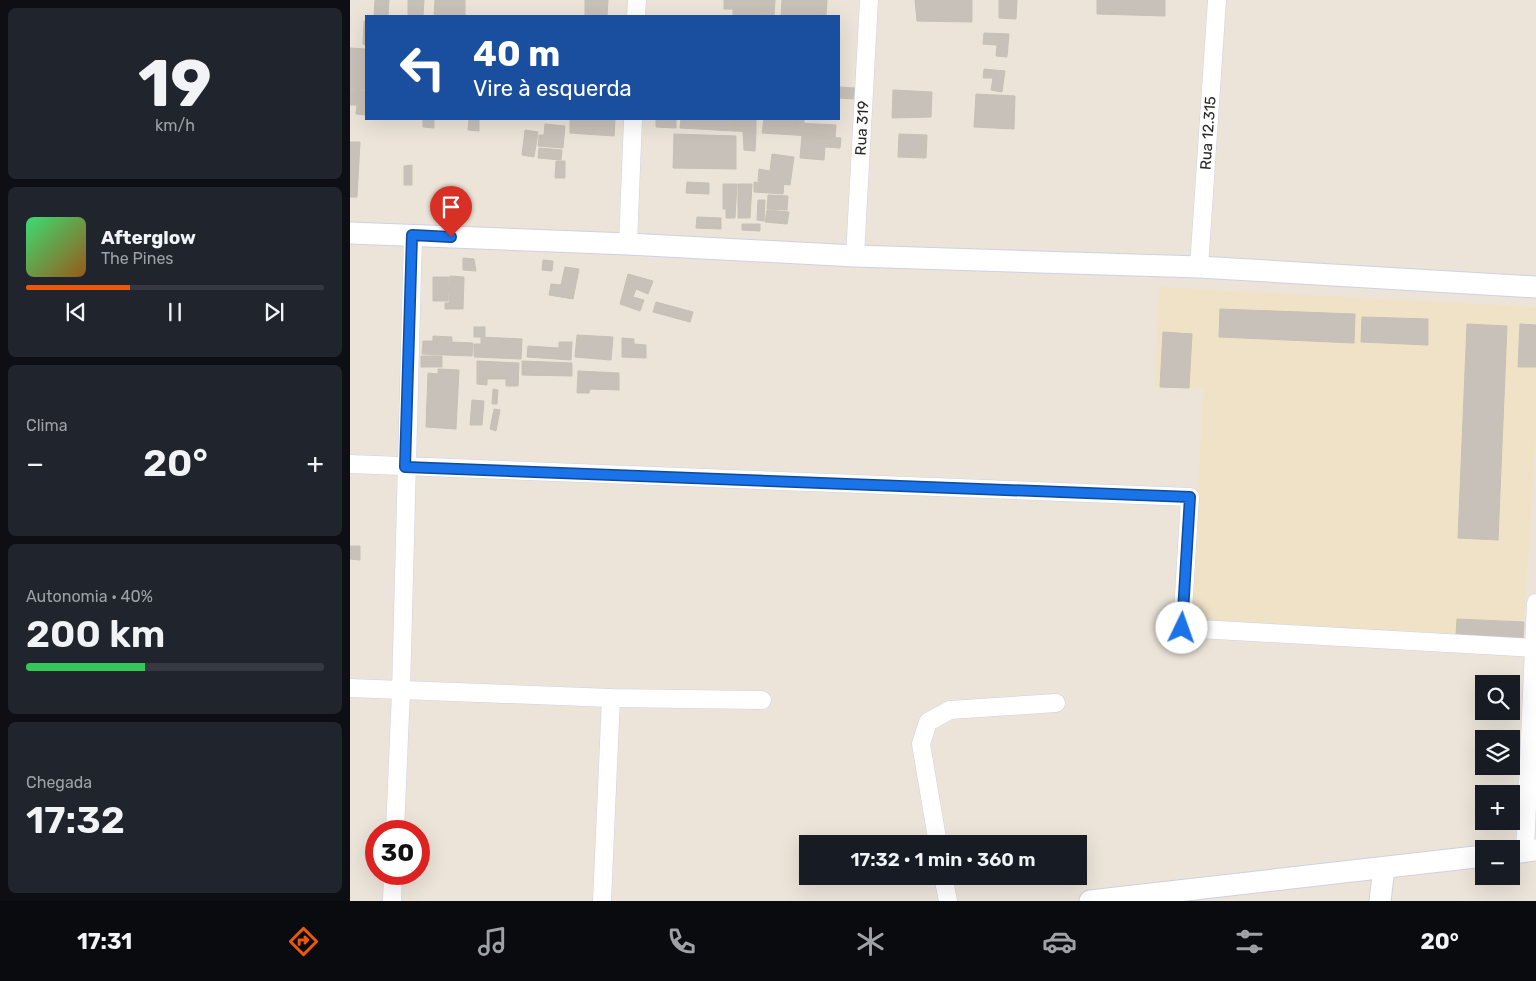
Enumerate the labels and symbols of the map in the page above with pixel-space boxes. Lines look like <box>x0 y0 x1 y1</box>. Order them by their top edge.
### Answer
street label: Rua 12.315 <box>1196 95 1220 170</box>
street label: Rua 319 <box>852 100 872 156</box>
pin <box>430 186 472 237</box>
position arrow <box>1155 601 1207 653</box>
speed limit sign: 30 <box>365 820 430 885</box>

